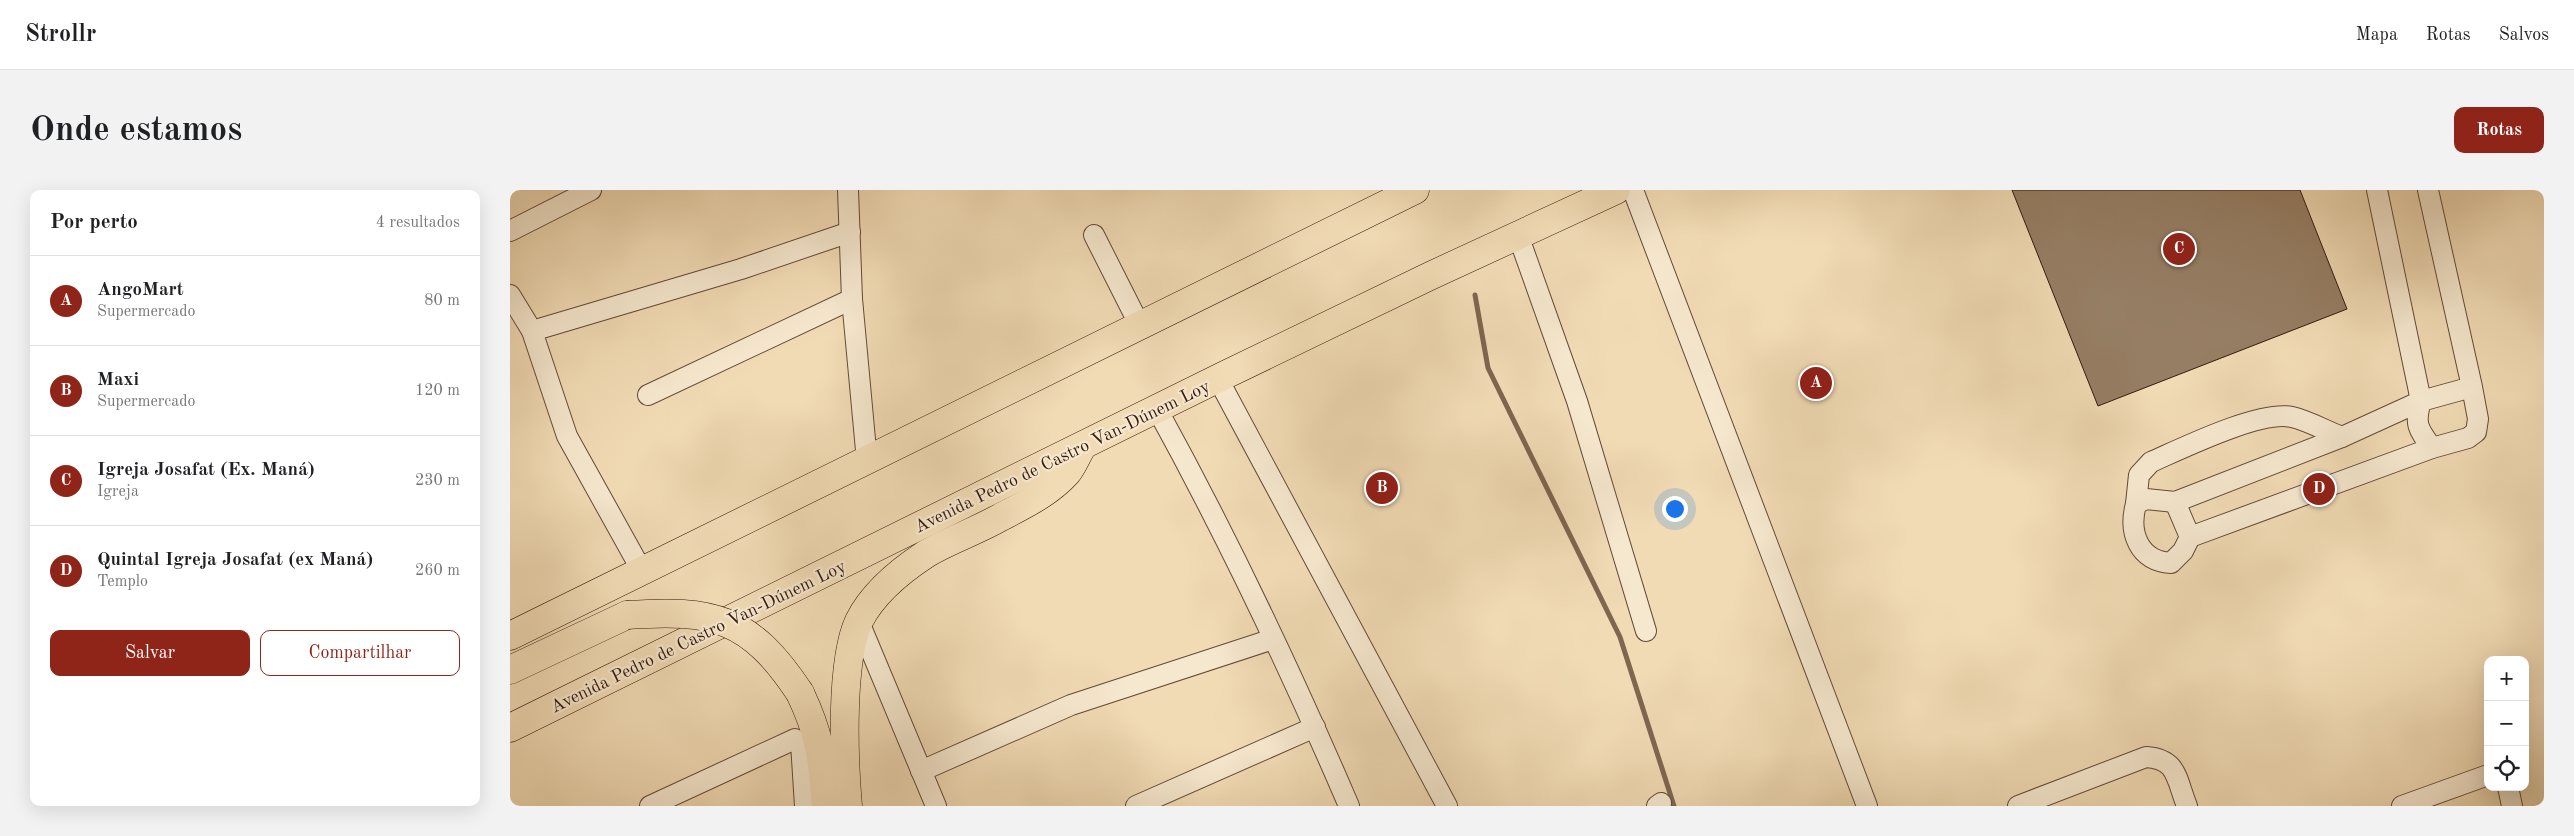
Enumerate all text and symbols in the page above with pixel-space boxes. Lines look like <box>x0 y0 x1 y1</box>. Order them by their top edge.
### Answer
text: Strollr <box>25 23 96 47</box>
text: Mapa <box>2356 26 2398 44</box>
text: Rotas <box>2426 26 2471 44</box>
text: Salvos <box>2499 26 2549 44</box>
button: Rotas <box>2454 107 2544 153</box>
text: Onde estamos <box>30 113 242 148</box>
text: Por perto <box>50 212 138 233</box>
text: 4 resultados <box>376 215 460 231</box>
pin: C <box>2163 230 2195 268</box>
text: AngoMart <box>97 281 184 300</box>
text: A <box>60 293 72 309</box>
text: 80 m <box>424 293 460 309</box>
text: Supermercado <box>97 304 195 320</box>
pin: A <box>1800 364 1832 402</box>
text: Maxi <box>97 371 139 390</box>
street label: Avenida Pedro de Castro Van-Dúnem Loy <box>912 377 1213 536</box>
text: B <box>60 383 72 399</box>
text: 120 m <box>415 383 460 399</box>
text: Supermercado <box>97 394 195 410</box>
text: Igreja Josafat (Ex. Maná) <box>97 461 315 480</box>
pin: B <box>1366 469 1398 507</box>
pin: D <box>2303 470 2335 508</box>
text: C <box>61 473 71 489</box>
text: 230 m <box>415 473 460 489</box>
text: Igreja <box>97 484 139 500</box>
your location <box>1662 496 1688 522</box>
text: Quintal Igreja Josafat (ex Maná) <box>97 551 373 570</box>
street label: Avenida Pedro de Castro Van-Dúnem Loy <box>548 557 849 716</box>
text: D <box>60 563 72 579</box>
text: 260 m <box>415 563 460 579</box>
text: Templo <box>97 574 148 590</box>
button: Salvar <box>50 630 250 676</box>
button: Compartilhar <box>260 630 460 676</box>
map controls <box>2484 656 2529 791</box>
button: + <box>2484 656 2529 701</box>
button: − <box>2484 701 2529 746</box>
button: locate <box>2484 746 2529 791</box>

